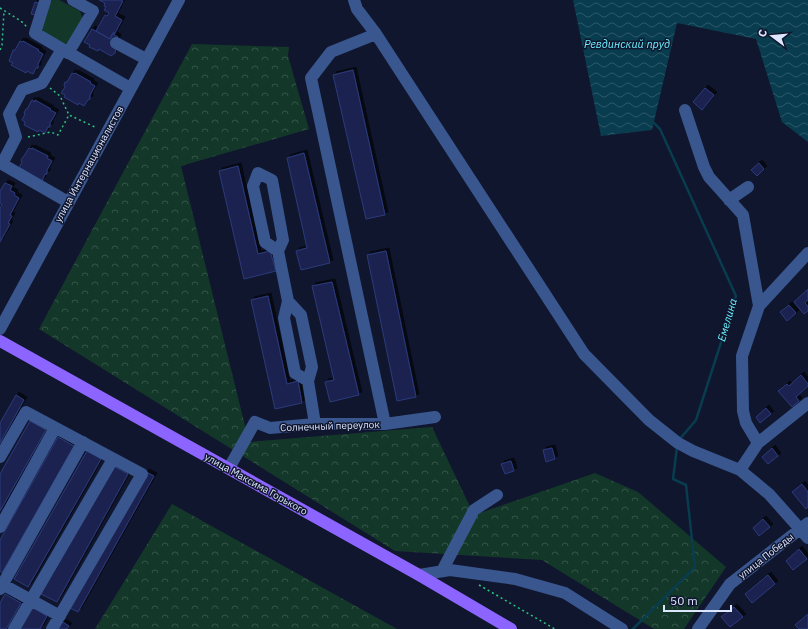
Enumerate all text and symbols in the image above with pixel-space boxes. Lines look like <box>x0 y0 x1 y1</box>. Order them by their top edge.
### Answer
north arrow <box>752 16 792 56</box>
text: С <box>755 28 770 39</box>
water label: Ревдинский пруд <box>584 37 670 51</box>
street label: улица Интернационалистов <box>51 103 127 225</box>
water label: Емелина <box>714 297 740 343</box>
street label: Солнечный переулок <box>280 418 380 434</box>
street label: улица Максима Горького <box>202 450 310 518</box>
street label: улица Победы <box>736 530 796 582</box>
scale bar <box>664 587 731 613</box>
text: 50 m <box>670 593 698 608</box>

